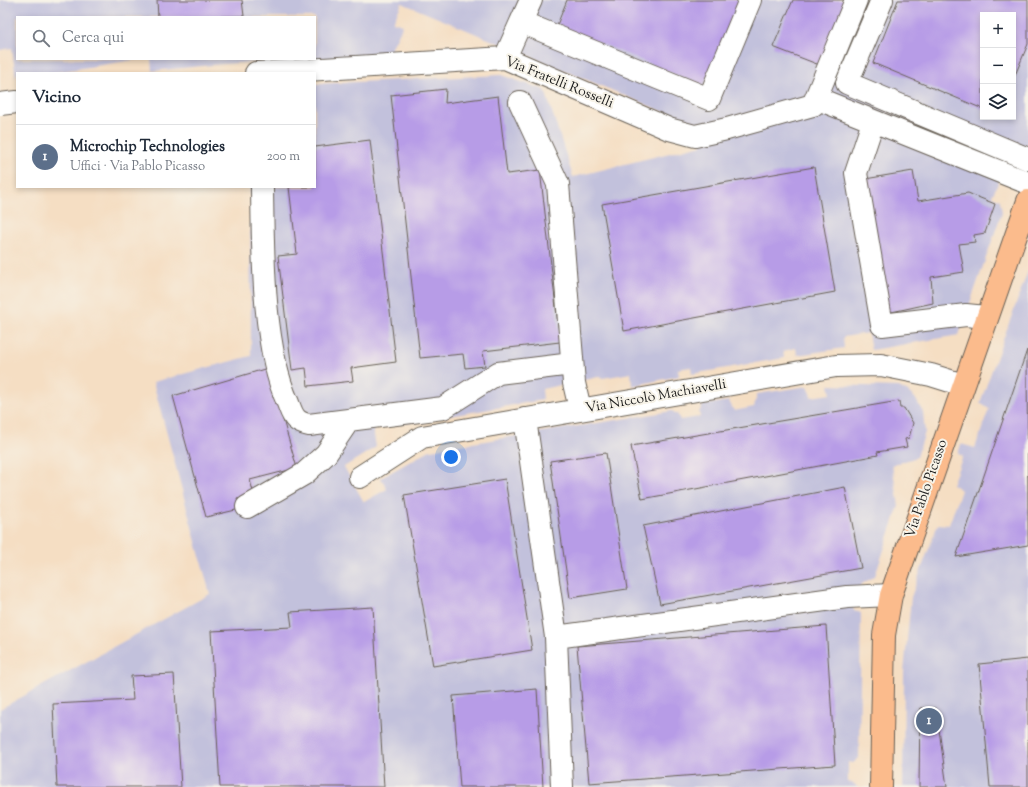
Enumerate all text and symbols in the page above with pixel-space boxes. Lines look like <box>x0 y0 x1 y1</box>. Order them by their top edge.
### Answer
map controls <box>980 12 1016 120</box>
button: + <box>980 12 1016 48</box>
search box <box>16 16 316 60</box>
icon: search <box>30 27 52 49</box>
text: Cerca qui <box>62 28 124 49</box>
button: − <box>980 48 1016 84</box>
street label: Via Fratelli Rosselli <box>502 52 616 114</box>
button: layers <box>980 84 1016 120</box>
text: Vicino <box>32 86 81 110</box>
text: Microchip Technologies <box>70 137 225 158</box>
text: 1 <box>43 148 47 166</box>
text: 200 m <box>267 148 300 166</box>
text: Uffici · Via Pablo Picasso <box>70 158 205 176</box>
street label: Via Niccolò Machiavelli <box>584 375 728 419</box>
street label: Via Pablo Picasso <box>901 437 953 541</box>
your location <box>441 447 461 467</box>
pin: 1 <box>916 706 942 736</box>

